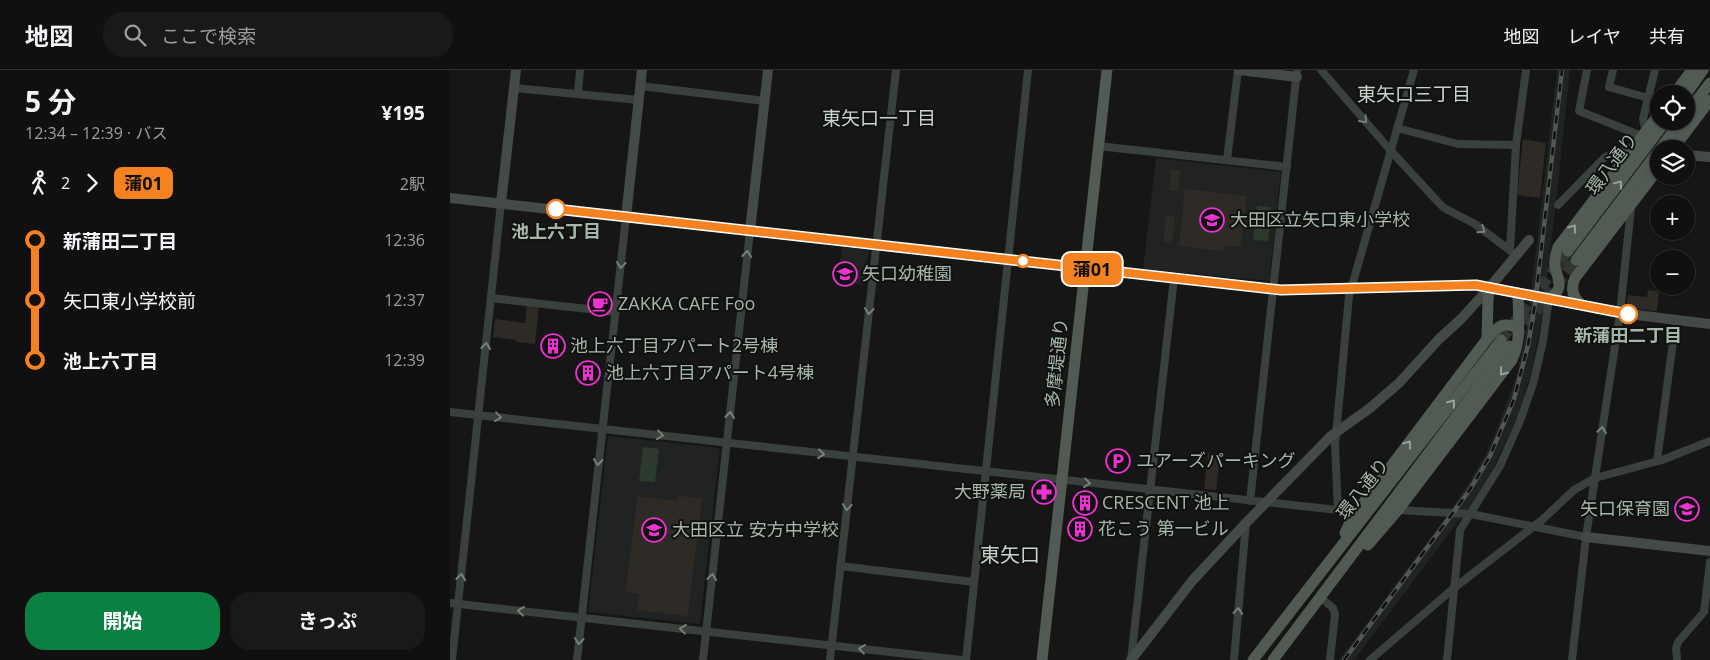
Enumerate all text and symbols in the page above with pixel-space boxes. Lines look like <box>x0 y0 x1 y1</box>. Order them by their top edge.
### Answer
search box <box>103 12 453 57</box>
text: 地図 <box>25 19 73 52</box>
icon: search <box>121 21 149 49</box>
text: ここで検索 <box>161 23 256 49</box>
text: 地図 <box>1504 24 1540 48</box>
text: レイヤ <box>1568 24 1621 48</box>
text: 共有 <box>1649 24 1685 48</box>
district label: 東矢口三丁目 <box>1357 81 1471 107</box>
text: 5 分 <box>25 82 76 120</box>
map controls <box>1650 85 1695 295</box>
button: locate <box>1650 85 1695 130</box>
text: ¥195 <box>382 100 425 126</box>
district label: 東矢口一丁目 <box>822 105 936 131</box>
one-way arrow <box>1359 114 1368 123</box>
text: 12:34 – 12:39 · バス <box>25 122 167 144</box>
street label: 環八通り <box>1580 127 1642 199</box>
button: layers <box>1650 140 1695 185</box>
icon: walk <box>25 169 53 197</box>
icon: forward <box>78 169 106 197</box>
text: 蒲01 <box>124 171 163 195</box>
text: 2 <box>61 172 70 194</box>
text: 2駅 <box>400 173 425 195</box>
one-way arrow <box>1613 181 1621 190</box>
button: + <box>1650 195 1695 240</box>
marker: 池上六丁目 <box>546 199 566 219</box>
school or university icon: 大田区立矢口東小学校 <box>1199 207 1225 233</box>
place label: 大田区立矢口東小学校 <box>1230 207 1410 231</box>
place label: 池上六丁目 <box>511 219 601 243</box>
one-way arrow <box>1476 224 1485 232</box>
one-way arrow <box>1567 225 1575 234</box>
text: 新蒲田二丁目 <box>63 228 177 254</box>
text: 12:36 <box>384 229 425 251</box>
one-way arrow <box>741 249 752 257</box>
button: − <box>1650 250 1695 295</box>
line badge: 蒲01 <box>1063 253 1121 285</box>
unlabelled marker <box>1016 254 1030 268</box>
text: 蒲01 <box>1073 257 1111 281</box>
school or university icon: 矢口幼稚園 <box>832 261 858 287</box>
place label: 矢口幼稚園 <box>862 261 952 285</box>
one-way arrow <box>616 262 627 270</box>
text: 矢口東小学校前 <box>63 288 196 314</box>
text: 12:37 <box>384 289 425 311</box>
cafe icon: ZAKKA CAFE Foo <box>587 291 613 317</box>
place label: ZAKKA CAFE Foo <box>618 291 755 315</box>
marker: 新蒲田二丁目 <box>1618 304 1638 324</box>
one-way arrow <box>864 307 875 315</box>
street label: 多摩堤通り <box>1039 317 1073 409</box>
place label: 新蒲田二丁目 <box>1574 323 1682 347</box>
building icon: 池上六丁目アパート2号棟 <box>540 333 566 359</box>
place label: 池上六丁目アパート2号棟 <box>570 333 778 357</box>
one-way arrow <box>480 341 491 349</box>
text: 池上六丁目 <box>63 348 158 374</box>
text: 12:39 <box>384 349 425 371</box>
building icon: 池上六丁目アパート4号棟 <box>575 360 601 386</box>
place label: 池上六丁目アパート4号棟 <box>606 360 814 384</box>
one-way arrow <box>1500 366 1508 375</box>
one-way arrow <box>1447 400 1455 409</box>
one-way arrow <box>495 411 503 422</box>
one-way arrow <box>724 411 735 419</box>
one-way arrow <box>1597 426 1607 434</box>
one-way arrow <box>656 429 664 440</box>
one-way arrow <box>1403 441 1411 450</box>
one-way arrow <box>818 448 826 459</box>
parking icon: ユアーズパーキング <box>1105 448 1131 474</box>
place label: ユアーズパーキング <box>1136 448 1295 472</box>
street label: 環八通り <box>1331 453 1394 524</box>
one-way arrow <box>593 458 604 466</box>
one-way arrow <box>1084 477 1092 488</box>
place label: 大野薬局 <box>954 479 1026 503</box>
pharmacy icon: 大野薬局 <box>1031 479 1057 505</box>
building icon: CRESCENT 池上 <box>1072 490 1098 516</box>
place label: CRESCENT 池上 <box>1102 490 1230 514</box>
place label: 矢口保育園 <box>1580 496 1670 520</box>
school or university icon: 矢口保育園 <box>1674 496 1700 522</box>
one-way arrow <box>842 503 853 511</box>
building icon: 花こう 第一ビル <box>1067 516 1093 542</box>
place label: 花こう 第一ビル <box>1098 516 1229 540</box>
school or university icon: 大田区立 安方中学校 <box>641 517 667 543</box>
place label: 大田区立 安方中学校 <box>672 517 839 541</box>
district label: 東矢口 <box>980 541 1040 568</box>
one-way arrow <box>455 572 466 580</box>
one-way arrow <box>706 572 717 580</box>
button: 開始 <box>25 592 220 650</box>
button: きっぷ <box>230 592 425 650</box>
one-way arrow <box>517 606 525 617</box>
one-way arrow <box>1232 607 1243 615</box>
one-way arrow <box>679 624 687 635</box>
one-way arrow <box>574 637 585 645</box>
one-way arrow <box>857 644 865 655</box>

